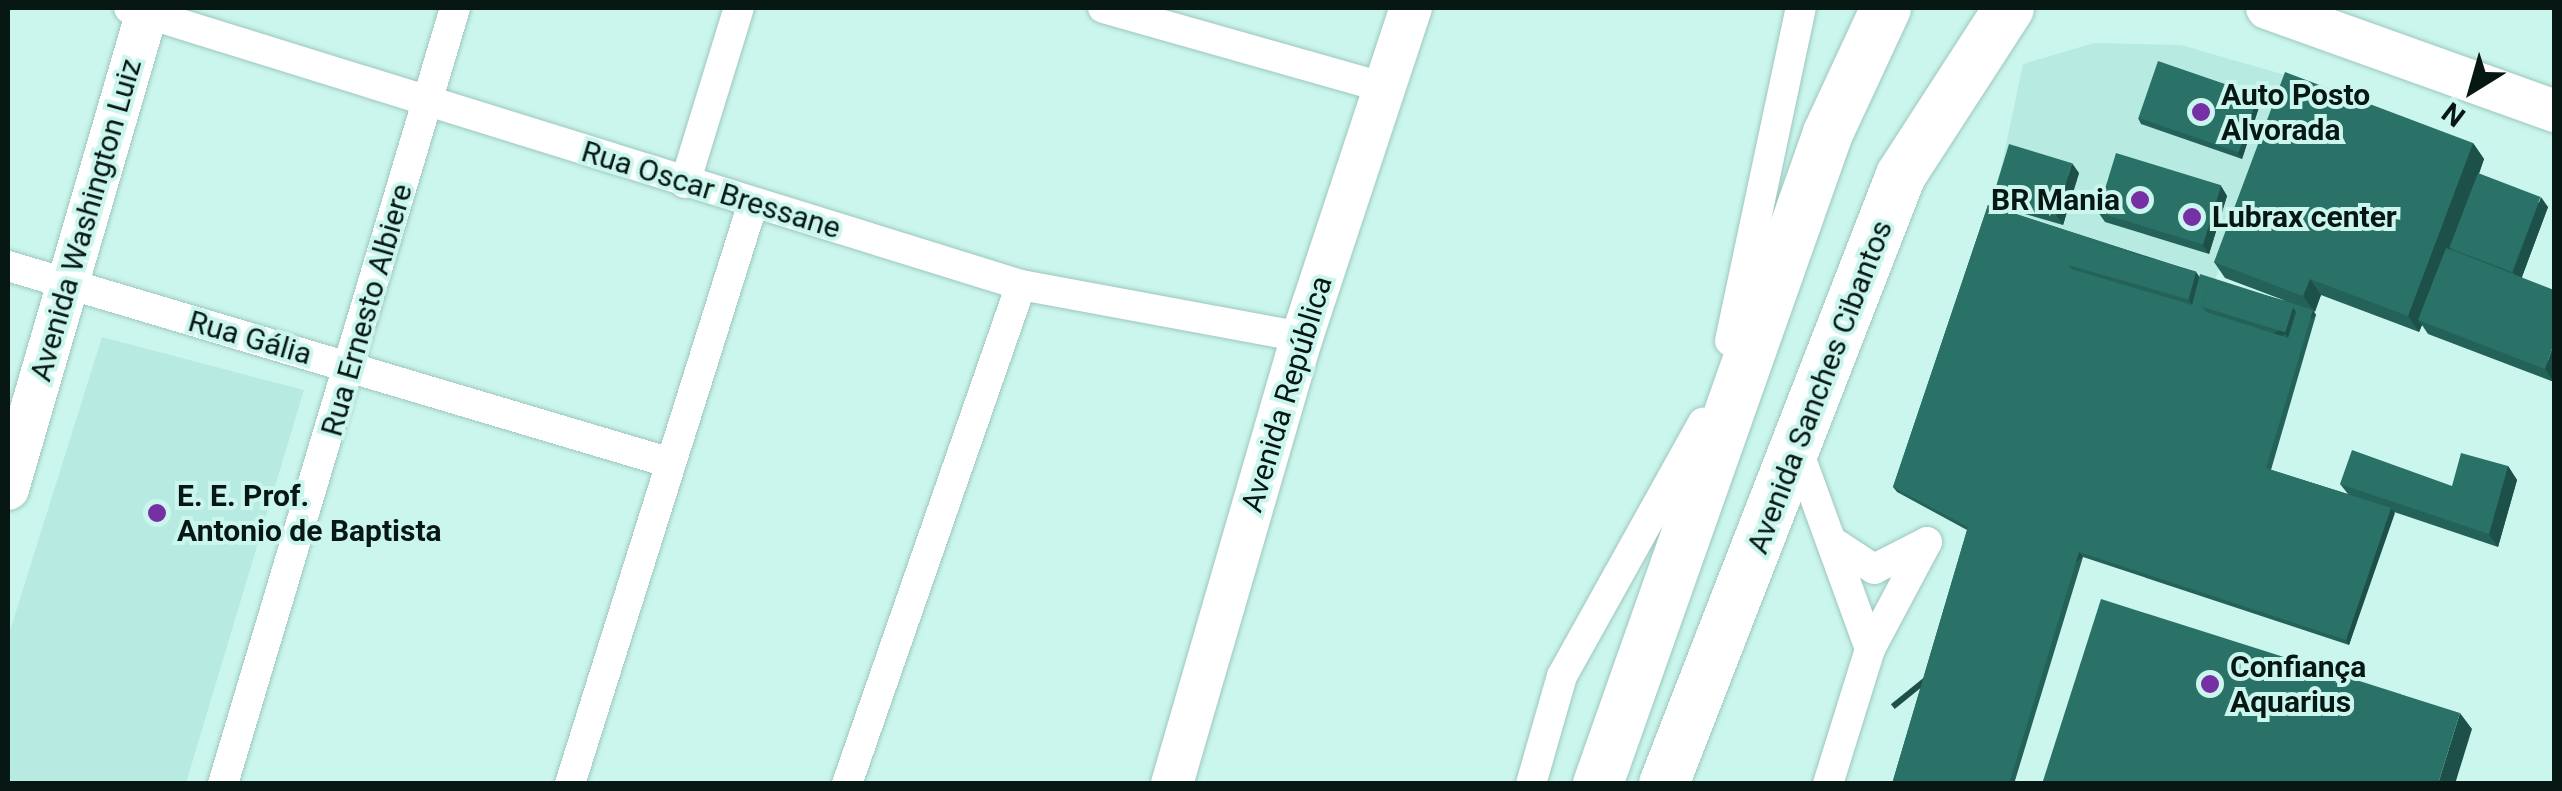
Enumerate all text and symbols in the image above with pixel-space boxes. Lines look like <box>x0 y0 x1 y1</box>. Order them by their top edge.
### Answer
north arrow <box>2422 40 2522 140</box>
street label: Avenida Washington Luiz <box>23 55 149 385</box>
place label: Auto Posto Alvorada <box>2221 77 2370 148</box>
text: N <box>2436 95 2471 133</box>
marker: Auto Posto Alvorada <box>2190 101 2212 123</box>
street label: Rua Oscar Bressane <box>577 133 845 247</box>
street label: Rua Ernesto Albiere <box>314 180 420 440</box>
place label: BR Mania <box>1991 182 2120 218</box>
marker: BR Mania <box>2129 189 2151 211</box>
place label: Lubrax center <box>2212 199 2397 235</box>
marker: Lubrax center <box>2181 206 2203 228</box>
street label: Avenida Sanches Cibantos <box>1740 215 1900 559</box>
street label: Avenida República <box>1234 272 1340 516</box>
street label: Rua Gália <box>184 303 316 373</box>
place label: E. E. Prof. Antonio de Baptista <box>177 478 442 548</box>
marker: E. E. Prof. Antonio de Baptista <box>146 502 168 524</box>
place label: Confiança Aquarius <box>2230 649 2366 720</box>
marker: Confiança Aquarius <box>2199 673 2221 695</box>

